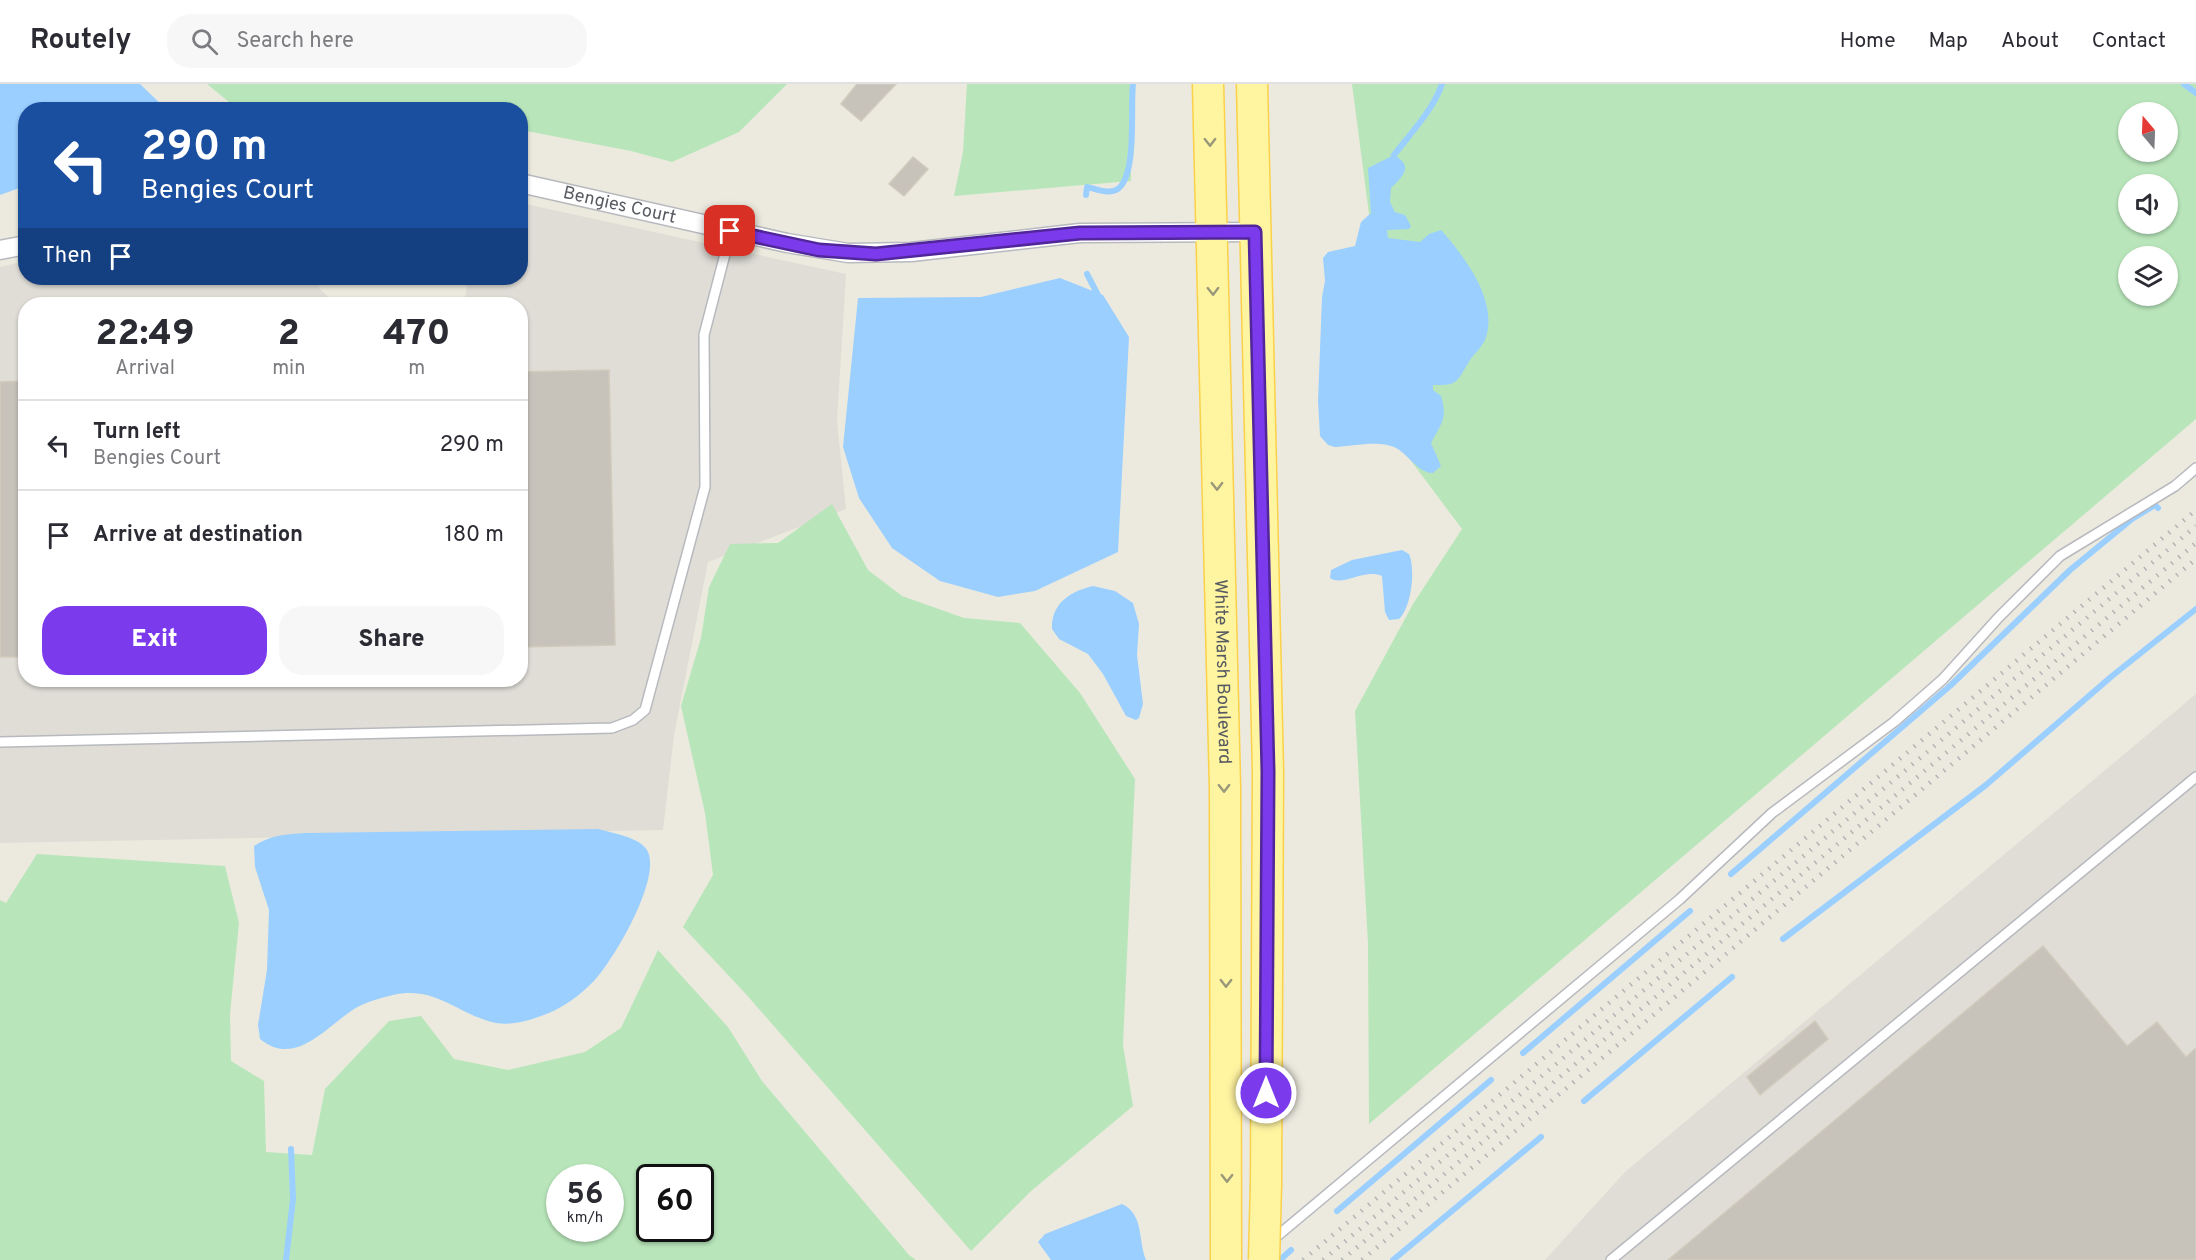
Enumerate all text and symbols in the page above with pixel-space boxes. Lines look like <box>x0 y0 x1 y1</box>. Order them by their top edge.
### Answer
search box <box>167 14 587 68</box>
text: Routely <box>30 23 131 59</box>
icon: search <box>188 25 221 58</box>
text: Search here <box>236 28 354 55</box>
text: Home <box>1840 28 1896 55</box>
text: Map <box>1929 28 1968 55</box>
text: About <box>2001 28 2059 55</box>
text: Contact <box>2092 28 2166 55</box>
north arrow <box>2118 102 2178 162</box>
map controls <box>2118 102 2178 306</box>
text: 290 m <box>141 122 268 175</box>
icon: left <box>42 126 120 204</box>
one-way arrow <box>1203 138 1216 147</box>
text: Bengies Court <box>141 174 314 208</box>
button: sound <box>2118 174 2178 234</box>
street label: Bengies Court <box>561 181 678 229</box>
pin <box>704 205 755 256</box>
icon: arrive <box>713 214 746 247</box>
icon: arrive <box>104 240 137 273</box>
text: Then <box>42 243 92 270</box>
button: layers <box>2118 246 2178 306</box>
one-way arrow <box>1207 287 1219 296</box>
text: 22:49 <box>96 312 195 358</box>
text: 2 <box>278 312 300 358</box>
text: 470 <box>383 312 450 358</box>
text: Arrival <box>115 356 175 382</box>
text: min <box>272 356 305 382</box>
text: m <box>408 356 425 382</box>
text: Turn left <box>93 419 181 446</box>
icon: left <box>42 429 75 462</box>
text: 290 m <box>440 432 504 459</box>
text: Bengies Court <box>93 446 221 472</box>
one-way arrow <box>1210 482 1223 491</box>
icon: arrive <box>42 519 75 552</box>
text: Arrive at destination <box>93 522 303 549</box>
text: 180 m <box>445 522 504 549</box>
street label: White Marsh Boulevard <box>1208 579 1236 765</box>
button: Exit <box>42 606 267 675</box>
button: Share <box>279 606 504 675</box>
one-way arrow <box>1218 784 1231 793</box>
one-way arrow <box>1220 979 1232 988</box>
position arrow <box>1234 1061 1298 1125</box>
speed limit sign: 60 <box>636 1164 714 1242</box>
one-way arrow <box>1221 1174 1233 1183</box>
text: 56 <box>567 1177 603 1214</box>
text: km/h <box>567 1209 603 1228</box>

